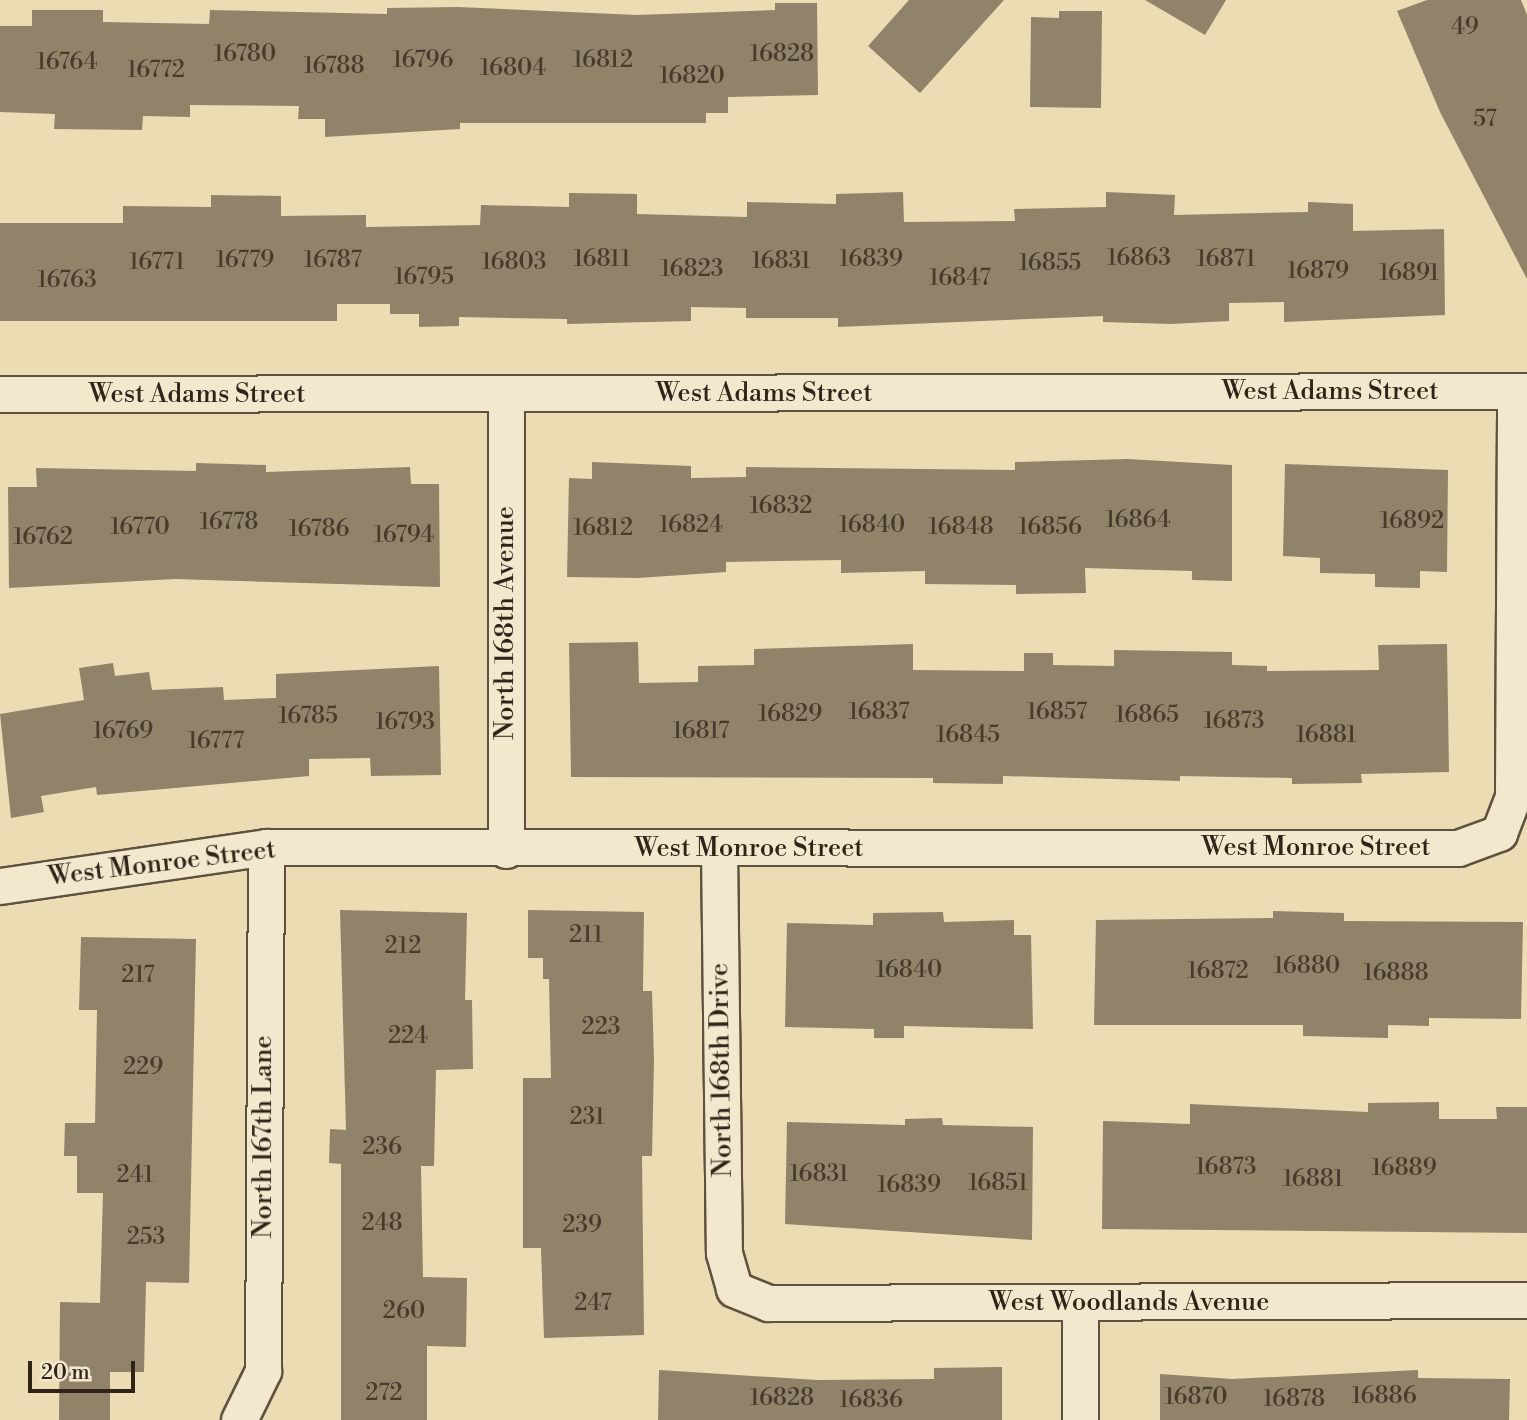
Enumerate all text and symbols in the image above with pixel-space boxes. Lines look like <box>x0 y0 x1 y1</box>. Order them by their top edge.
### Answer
house number: 49 <box>1451 13 1479 41</box>
house number: 16780 <box>214 40 276 68</box>
house number: 16828 <box>750 40 814 68</box>
house number: 16796 <box>393 46 453 74</box>
house number: 16812 <box>573 46 633 74</box>
house number: 16764 <box>37 48 97 76</box>
house number: 16788 <box>303 52 365 80</box>
house number: 16804 <box>480 54 546 82</box>
house number: 16772 <box>127 56 185 84</box>
house number: 16820 <box>659 62 725 90</box>
house number: 57 <box>1473 105 1497 133</box>
house number: 16863 <box>1107 244 1171 272</box>
house number: 16811 <box>573 245 631 273</box>
house number: 16839 <box>839 245 903 273</box>
house number: 16871 <box>1196 245 1256 273</box>
house number: 16779 <box>216 246 274 274</box>
house number: 16787 <box>304 246 362 274</box>
house number: 16831 <box>751 247 811 275</box>
house number: 16771 <box>129 248 185 276</box>
house number: 16803 <box>481 248 547 276</box>
house number: 16855 <box>1019 249 1081 277</box>
house number: 16823 <box>661 255 723 283</box>
house number: 16879 <box>1287 257 1349 285</box>
house number: 16891 <box>1379 259 1439 287</box>
house number: 16795 <box>394 263 454 291</box>
house number: 16847 <box>929 264 991 292</box>
house number: 16763 <box>37 266 97 294</box>
street label: West Adams Street <box>1222 376 1438 408</box>
street label: West Adams Street <box>656 378 872 410</box>
street label: West Adams Street <box>89 379 305 411</box>
house number: 16832 <box>750 492 812 520</box>
street label: North 168th Avenue <box>490 506 522 740</box>
house number: 16864 <box>1105 506 1171 534</box>
house number: 16892 <box>1380 507 1444 535</box>
house number: 16778 <box>200 508 258 536</box>
house number: 16824 <box>659 511 723 539</box>
house number: 16840 <box>839 511 905 539</box>
house number: 16770 <box>110 513 170 541</box>
house number: 16848 <box>928 513 994 541</box>
house number: 16856 <box>1018 513 1082 541</box>
house number: 16812 <box>573 514 633 542</box>
house number: 16786 <box>289 515 349 543</box>
house number: 16794 <box>374 521 434 549</box>
house number: 16762 <box>13 523 73 551</box>
house number: 16837 <box>849 698 909 726</box>
house number: 16857 <box>1027 698 1087 726</box>
house number: 16829 <box>758 700 822 728</box>
house number: 16865 <box>1115 701 1179 729</box>
house number: 16785 <box>278 702 338 730</box>
house number: 16873 <box>1204 707 1264 735</box>
house number: 16793 <box>375 708 435 736</box>
house number: 16769 <box>93 717 153 745</box>
house number: 16817 <box>673 717 729 745</box>
house number: 16845 <box>936 721 1000 749</box>
house number: 16881 <box>1296 721 1356 749</box>
house number: 16777 <box>188 727 244 755</box>
street label: West Monroe Street <box>1202 832 1430 864</box>
street label: West Monroe Street <box>635 833 863 865</box>
street label: West Monroe Street <box>46 835 278 893</box>
house number: 211 <box>569 921 603 949</box>
house number: 212 <box>385 932 421 960</box>
house number: 16880 <box>1274 952 1340 980</box>
house number: 16840 <box>876 956 942 984</box>
house number: 16872 <box>1187 957 1249 985</box>
house number: 16888 <box>1363 959 1429 987</box>
house number: 217 <box>121 961 155 989</box>
street label: North 168th Drive <box>705 962 739 1178</box>
house number: 223 <box>582 1013 620 1041</box>
house number: 224 <box>388 1022 428 1050</box>
street label: North 167th Lane <box>248 1035 280 1239</box>
house number: 229 <box>123 1053 163 1081</box>
house number: 231 <box>569 1103 605 1131</box>
house number: 236 <box>362 1133 402 1161</box>
house number: 16873 <box>1196 1153 1256 1181</box>
house number: 16889 <box>1371 1154 1437 1182</box>
house number: 16831 <box>789 1160 849 1188</box>
house number: 241 <box>117 1161 153 1189</box>
house number: 16881 <box>1283 1165 1343 1193</box>
house number: 16851 <box>968 1169 1028 1197</box>
house number: 16839 <box>877 1171 941 1199</box>
house number: 248 <box>361 1209 403 1237</box>
house number: 239 <box>562 1211 602 1239</box>
house number: 253 <box>127 1223 165 1251</box>
street label: West Woodlands Avenue <box>989 1287 1269 1319</box>
house number: 247 <box>574 1289 612 1317</box>
house number: 260 <box>383 1297 425 1325</box>
scale bar <box>32 1346 138 1390</box>
text: 20 m <box>41 1360 90 1386</box>
house number: 272 <box>365 1379 403 1407</box>
house number: 16886 <box>1351 1382 1417 1410</box>
house number: 16870 <box>1164 1383 1228 1411</box>
house number: 16828 <box>750 1384 814 1412</box>
house number: 16878 <box>1263 1385 1325 1413</box>
house number: 16836 <box>839 1386 903 1414</box>

